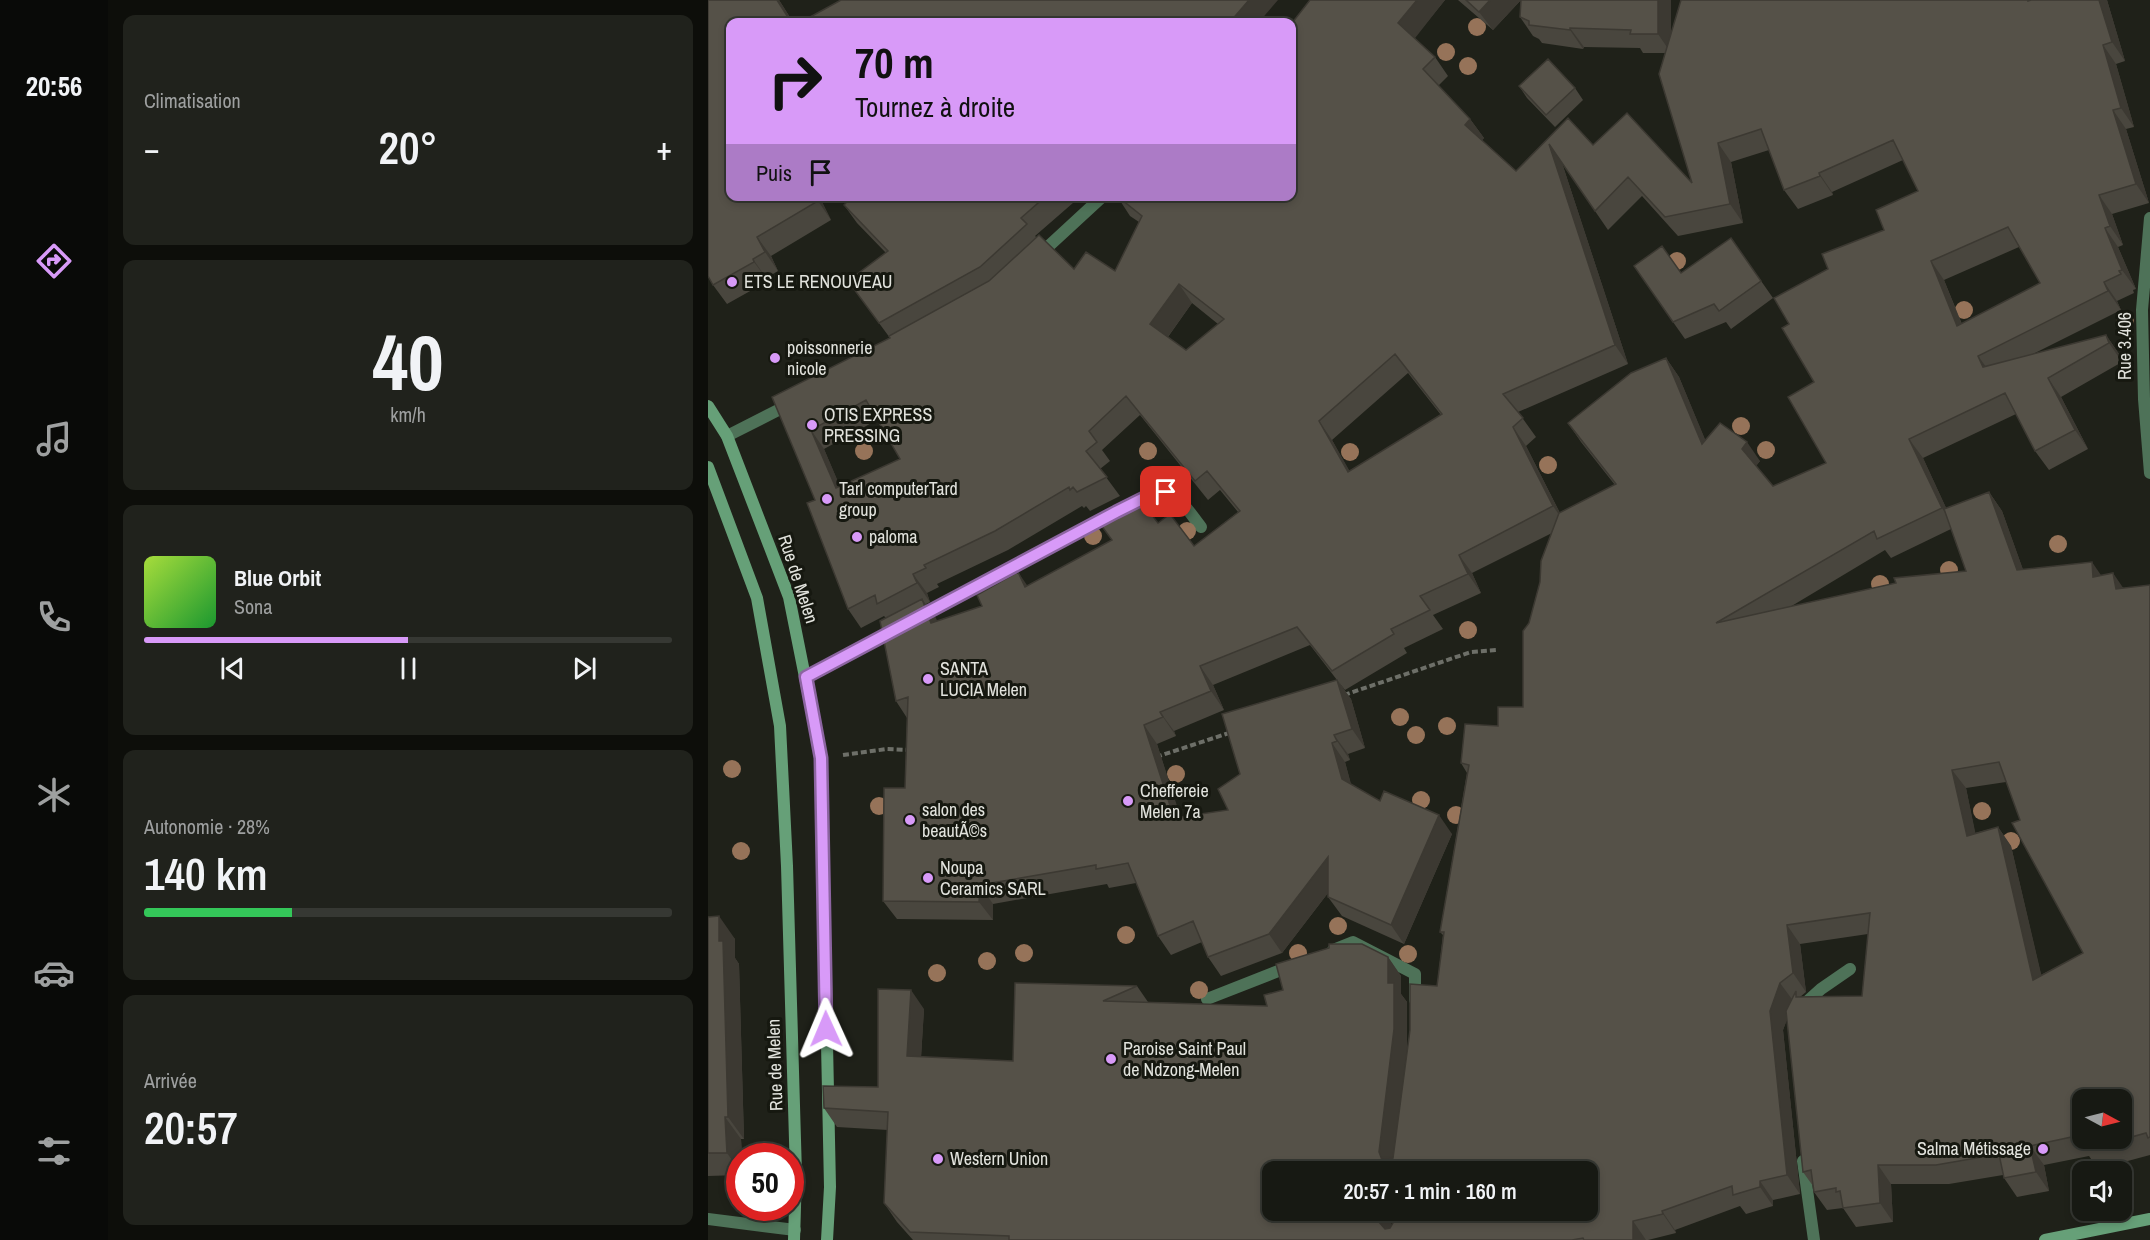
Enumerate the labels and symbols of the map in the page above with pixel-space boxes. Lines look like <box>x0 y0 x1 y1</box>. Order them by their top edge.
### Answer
place label: ETS LE RENOUVEAU <box>744 269 892 294</box>
marker: ETS LE RENOUVEAU <box>725 275 739 289</box>
street label: Rue 3.406 <box>2112 312 2137 380</box>
place label: poissonnerie nicole <box>787 335 872 381</box>
marker: poissonnerie nicole <box>768 351 782 365</box>
place label: OTIS EXPRESS PRESSING <box>824 402 932 448</box>
marker: OTIS EXPRESS PRESSING <box>805 418 819 432</box>
pin <box>1140 466 1191 517</box>
place label: Tarl computerTard group <box>839 476 958 522</box>
marker: Tarl computerTard group <box>820 492 834 506</box>
place label: paloma <box>869 524 917 549</box>
marker: paloma <box>850 530 864 544</box>
street label: Rue de Melen <box>772 531 825 626</box>
place label: SANTA LUCIA Melen <box>940 656 1027 702</box>
marker: SANTA LUCIA Melen <box>921 672 935 686</box>
place label: Cheffereie Melen 7a <box>1140 778 1209 824</box>
marker: Cheffereie Melen 7a <box>1121 794 1135 808</box>
place label: salon des beautÃ©s <box>922 797 987 843</box>
marker: salon des beautÃ©s <box>903 813 917 827</box>
place label: Noupa Ceramics SARL <box>940 855 1046 901</box>
marker: Noupa Ceramics SARL <box>921 871 935 885</box>
position arrow <box>794 997 858 1061</box>
street label: Rue de Melen <box>760 1019 789 1111</box>
place label: Paroise Saint Paul de Ndzong-Melen <box>1123 1036 1246 1082</box>
marker: Paroise Saint Paul de Ndzong-Melen <box>1104 1052 1118 1066</box>
north arrow <box>2072 1089 2132 1149</box>
place label: Salma Métissage <box>1917 1136 2031 1161</box>
marker: Salma Métissage <box>2036 1142 2050 1156</box>
speed limit sign: 50 <box>726 1143 804 1221</box>
place label: Western Union <box>950 1146 1048 1171</box>
marker: Western Union <box>931 1152 945 1166</box>

